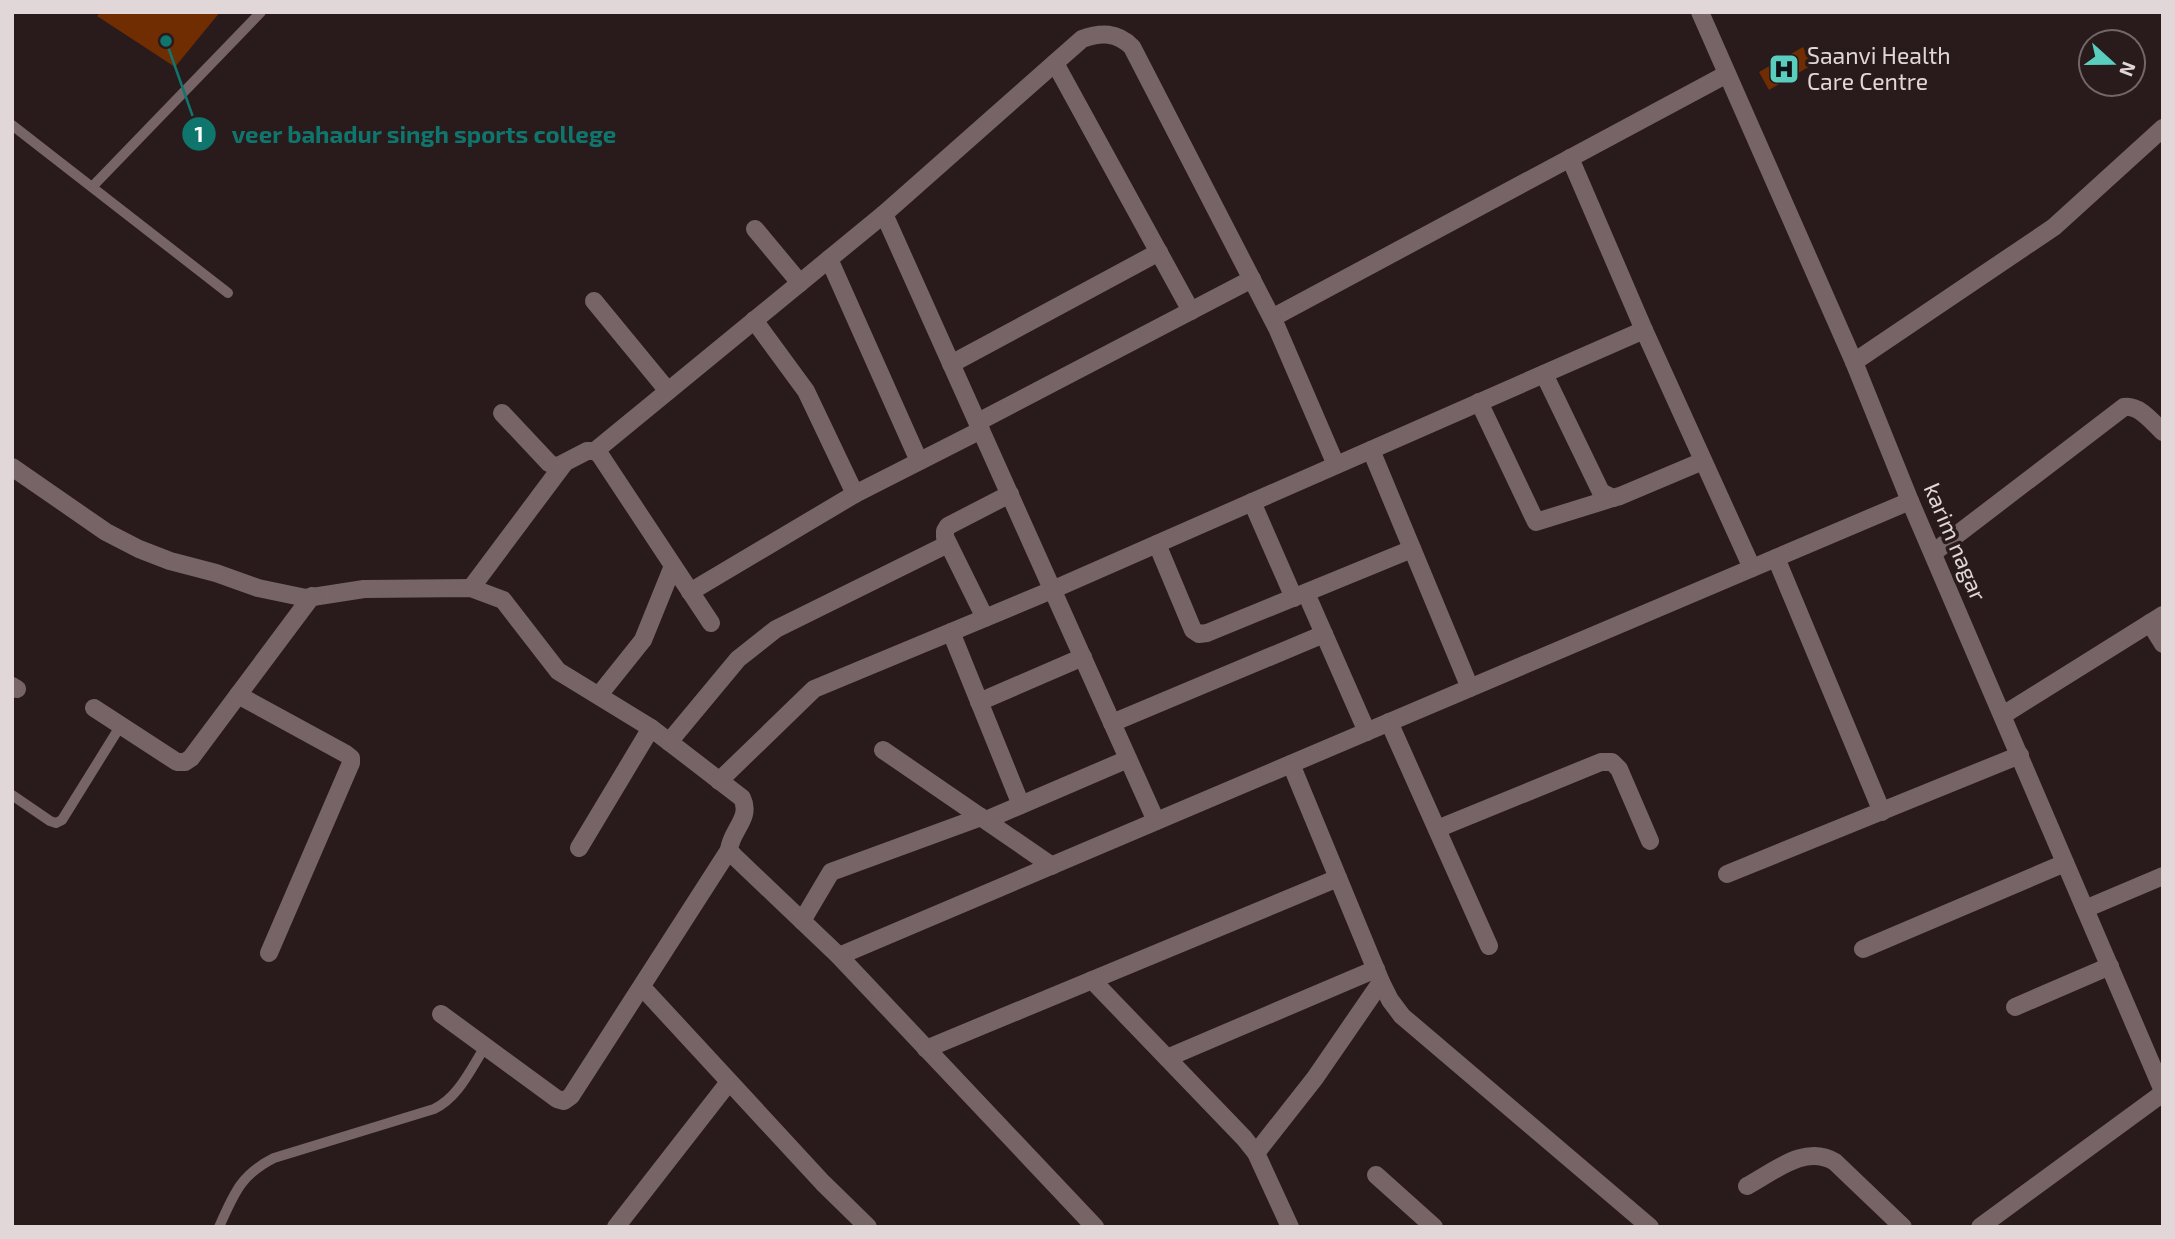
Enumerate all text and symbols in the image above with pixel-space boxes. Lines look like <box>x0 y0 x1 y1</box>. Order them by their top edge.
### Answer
north arrow <box>2077 28 2147 98</box>
place label: Saanvi Health Care Centre <box>1807 41 1951 95</box>
hospital icon: Saanvi Health Care Centre <box>1767 52 1801 86</box>
text: N <box>2115 59 2142 80</box>
callout: veer bahadur singh sports college <box>182 112 630 157</box>
text: veer bahadur singh sports college <box>232 119 616 148</box>
text: 1 <box>194 121 204 146</box>
street label: karim nagar <box>1919 479 1993 605</box>

